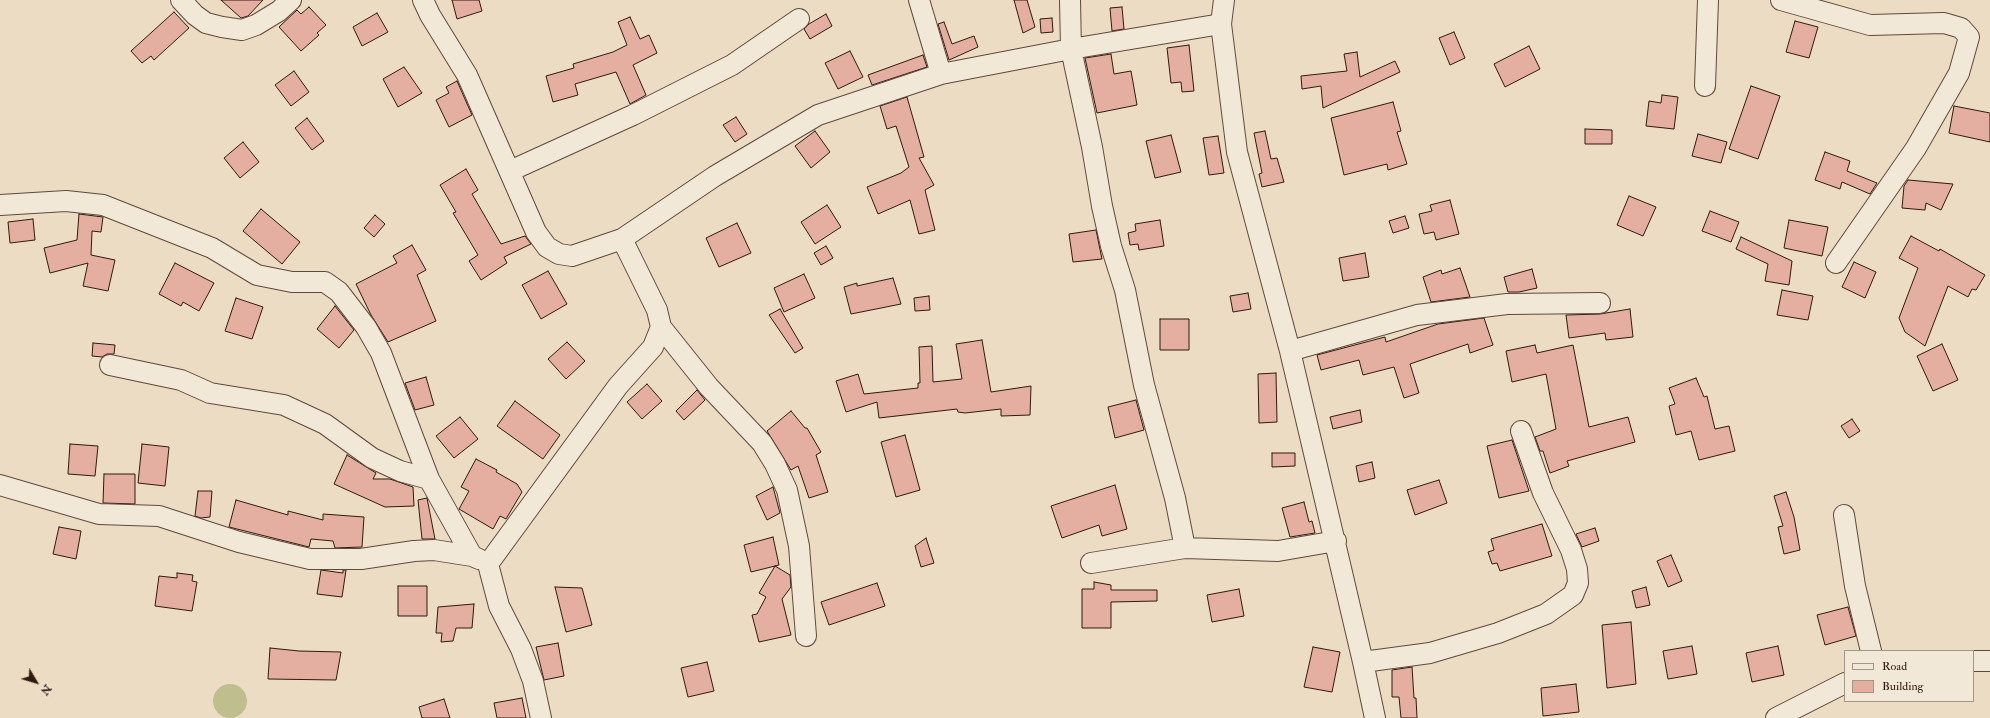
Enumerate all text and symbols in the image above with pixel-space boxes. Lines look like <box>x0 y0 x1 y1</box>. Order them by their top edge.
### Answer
legend <box>1844 650 1974 702</box>
text: Road <box>1882 659 1907 674</box>
north arrow <box>16 662 56 702</box>
text: Building <box>1882 679 1923 694</box>
text: N <box>38 682 54 698</box>

